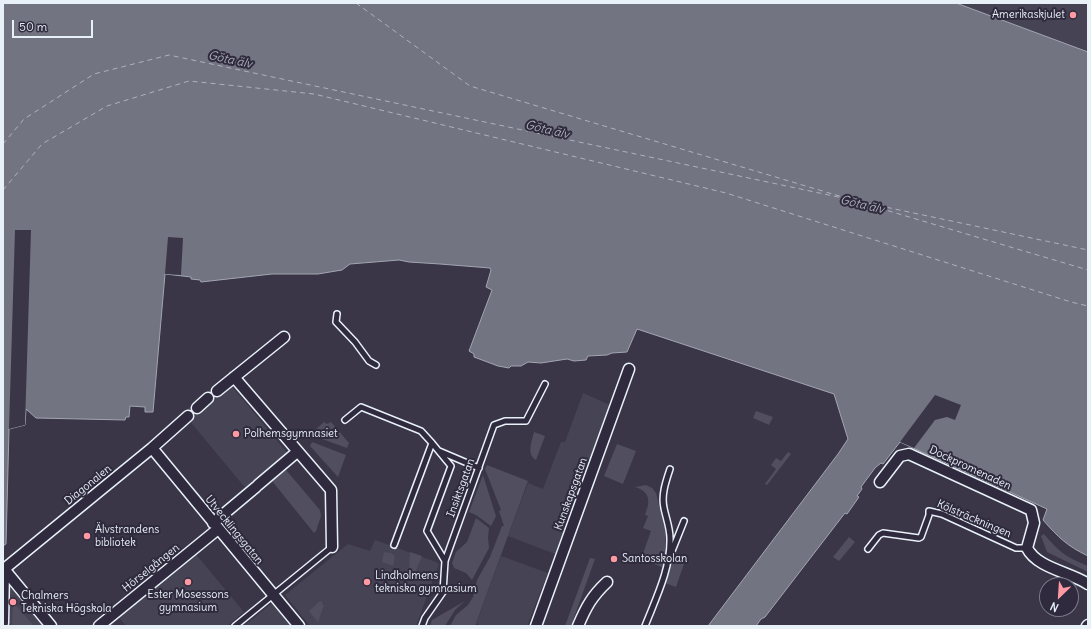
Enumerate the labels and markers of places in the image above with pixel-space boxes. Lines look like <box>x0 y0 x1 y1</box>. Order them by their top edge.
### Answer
place label: Amerikaskjulet <box>992 8 1065 22</box>
marker: Amerikaskjulet <box>1068 10 1078 20</box>
place label: Polhemsgymnasiet <box>244 427 338 441</box>
marker: Polhemsgymnasiet <box>231 429 241 439</box>
place label: Älvstrandens bibliotek <box>95 523 159 549</box>
marker: Älvstrandens bibliotek <box>82 531 92 541</box>
place label: Santosskolan <box>622 552 687 566</box>
marker: Santosskolan <box>609 554 619 564</box>
place label: Lindholmens tekniska gymnasium <box>375 569 477 595</box>
marker: Ester Mosessons gymnasium <box>183 577 193 587</box>
marker: Lindholmens tekniska gymnasium <box>362 577 372 587</box>
place label: Ester Mosessons gymnasium <box>147 588 229 614</box>
place label: Chalmers Tekniska Högskola <box>21 589 111 615</box>
marker: Chalmers Tekniska Högskola <box>8 597 18 607</box>

